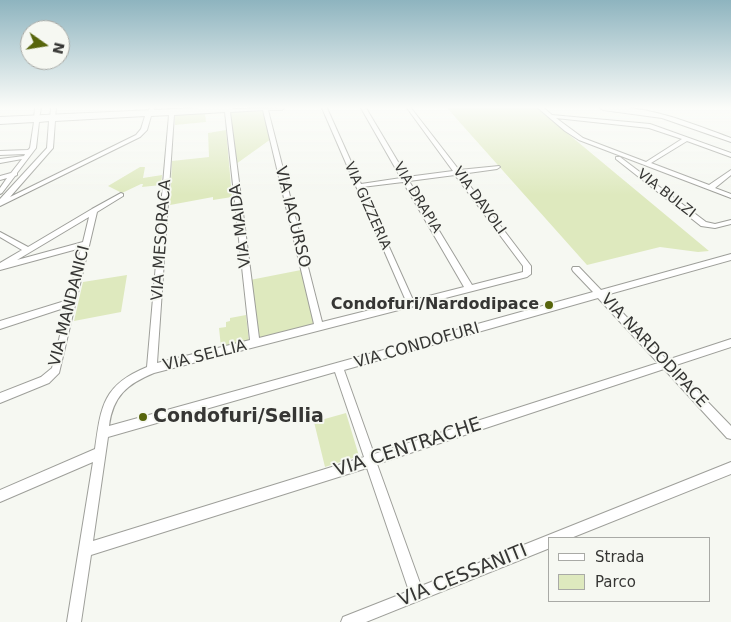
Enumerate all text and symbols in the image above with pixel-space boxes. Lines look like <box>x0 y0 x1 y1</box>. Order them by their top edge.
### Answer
north arrow <box>20 20 70 70</box>
text: N <box>50 41 68 56</box>
street label: VIA GIZZERIA <box>340 160 394 252</box>
street label: VIA DRAPIA <box>389 160 445 236</box>
street label: VIA IACURSO <box>270 164 314 270</box>
street label: VIA DAVOLI <box>449 164 509 238</box>
street label: VIA BULZI <box>634 166 698 222</box>
street label: VIA MESORACA <box>148 179 176 301</box>
street label: VIA MAIDA <box>226 183 256 269</box>
street label: VIA MANDANICI <box>46 244 94 368</box>
street label: VIA NARDODIPACE <box>596 290 712 412</box>
place label: Condofuri/Nardodipace <box>331 295 539 315</box>
marker: Condofuri/Nardodipace <box>543 299 555 311</box>
street label: VIA CONDOFURI <box>352 319 482 373</box>
street label: VIA SELLIA <box>161 336 249 376</box>
place label: Condofuri/Sellia <box>153 406 324 428</box>
marker: Condofuri/Sellia <box>137 411 149 423</box>
street label: VIA CENTRACHE <box>332 413 484 483</box>
legend <box>548 537 711 602</box>
street label: VIA CESSANITI <box>395 540 531 612</box>
text: Strada <box>595 548 644 566</box>
text: Parco <box>595 573 636 591</box>

